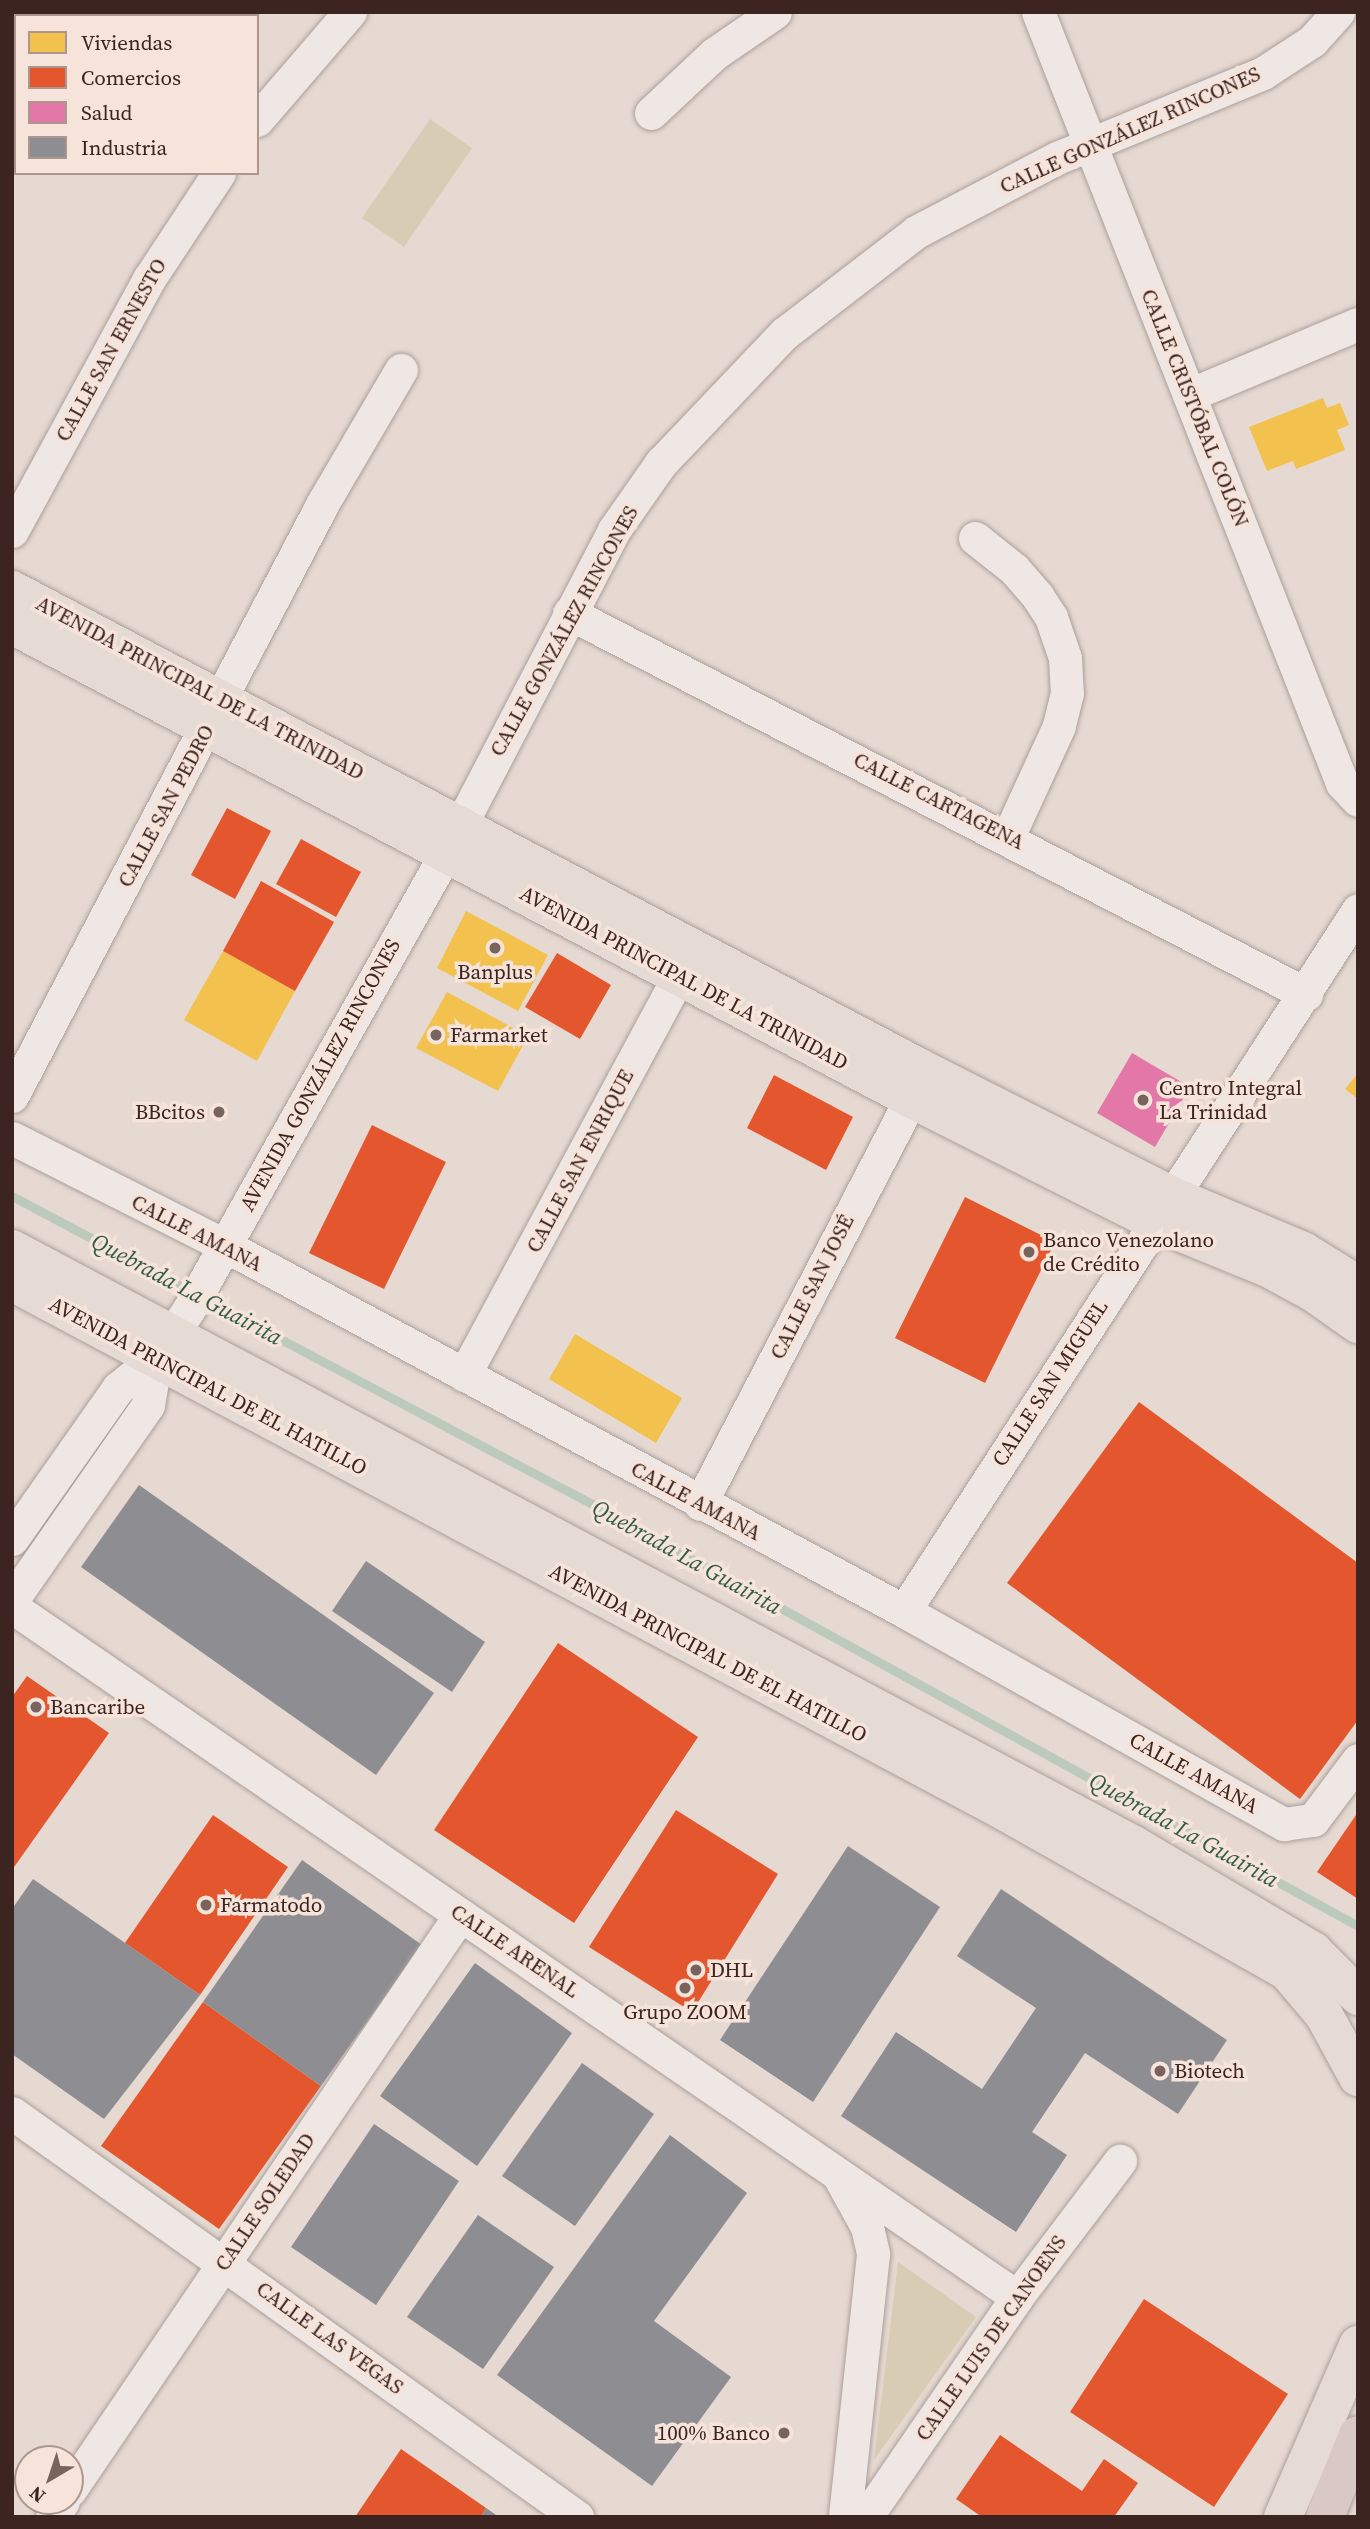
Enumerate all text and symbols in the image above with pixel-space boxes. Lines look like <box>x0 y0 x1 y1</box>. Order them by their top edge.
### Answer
legend <box>14 14 259 175</box>
text: Viviendas <box>81 28 172 57</box>
street label: CALLE GONZÁLEZ RINCONES <box>996 61 1264 199</box>
text: Comercios <box>81 63 181 92</box>
text: Salud <box>81 98 132 127</box>
text: Industria <box>81 133 167 162</box>
street label: CALLE SAN ERNESTO <box>50 254 172 446</box>
street label: CALLE CRISTÓBAL COLÓN <box>1136 285 1254 531</box>
street label: CALLE GONZÁLEZ RINCONES <box>484 501 644 761</box>
street label: AVENIDA PRINCIPAL DE LA TRINIDAD <box>31 590 369 786</box>
street label: CALLE SAN PEDRO <box>113 720 219 892</box>
street label: CALLE CARTAGENA <box>849 747 1029 855</box>
street label: AVENIDA PRINCIPAL DE LA TRINIDAD <box>515 880 853 1076</box>
street label: AVENIDA GONZÁLEZ RINCONES <box>234 934 406 1216</box>
marker: Banplus <box>487 940 503 956</box>
place label: Banplus <box>457 959 533 985</box>
place label: Farmarket <box>450 1022 548 1048</box>
marker: Farmarket <box>428 1027 444 1043</box>
street label: CALLE SAN ENRIQUE <box>521 1065 639 1257</box>
place label: Centro Integral La Trinidad <box>1159 1075 1302 1125</box>
marker: Centro Integral La Trinidad <box>1133 1090 1153 1110</box>
place label: BBcitos <box>135 1099 205 1125</box>
marker: BBcitos <box>211 1104 227 1120</box>
street label: CALLE AMANA <box>127 1189 267 1277</box>
street label: CALLE SAN JOSÉ <box>765 1211 859 1363</box>
water label: Quebrada La Guairita <box>87 1227 287 1351</box>
place label: Banco Venezolano de Crédito <box>1043 1227 1215 1277</box>
marker: Banco Venezolano de Crédito <box>1021 1244 1037 1260</box>
street label: AVENIDA PRINCIPAL DE EL HATILLO <box>45 1291 371 1481</box>
street label: CALLE SAN MIGUEL <box>987 1295 1113 1471</box>
street label: CALLE AMANA <box>627 1456 765 1546</box>
water label: Quebrada La Guairita <box>588 1494 786 1620</box>
street label: AVENIDA PRINCIPAL DE EL HATILLO <box>545 1558 871 1748</box>
place label: Bancaribe <box>50 1694 145 1720</box>
marker: Bancaribe <box>28 1699 44 1715</box>
street label: CALLE AMANA <box>1125 1727 1263 1819</box>
water label: Quebrada La Guairita <box>1085 1767 1283 1893</box>
place label: Farmatodo <box>220 1892 322 1918</box>
marker: Farmatodo <box>198 1897 214 1913</box>
street label: CALLE ARENAL <box>446 1899 584 2003</box>
place label: DHL <box>710 1957 753 1983</box>
marker: DHL <box>688 1962 704 1978</box>
marker: Grupo ZOOM <box>677 1980 693 1996</box>
place label: Grupo ZOOM <box>623 1999 747 2025</box>
place label: Biotech <box>1174 2058 1245 2084</box>
marker: Biotech <box>1152 2063 1168 2079</box>
street label: CALLE SOLEDAD <box>210 2128 320 2276</box>
street label: CALLE LUIS DE CANOENS <box>910 2230 1072 2446</box>
street label: CALLE LAS VEGAS <box>251 2276 409 2400</box>
place label: 100% Banco <box>657 2420 770 2446</box>
marker: 100% Banco <box>776 2425 792 2441</box>
north arrow <box>14 2445 84 2515</box>
text: N <box>23 2480 51 2509</box>

